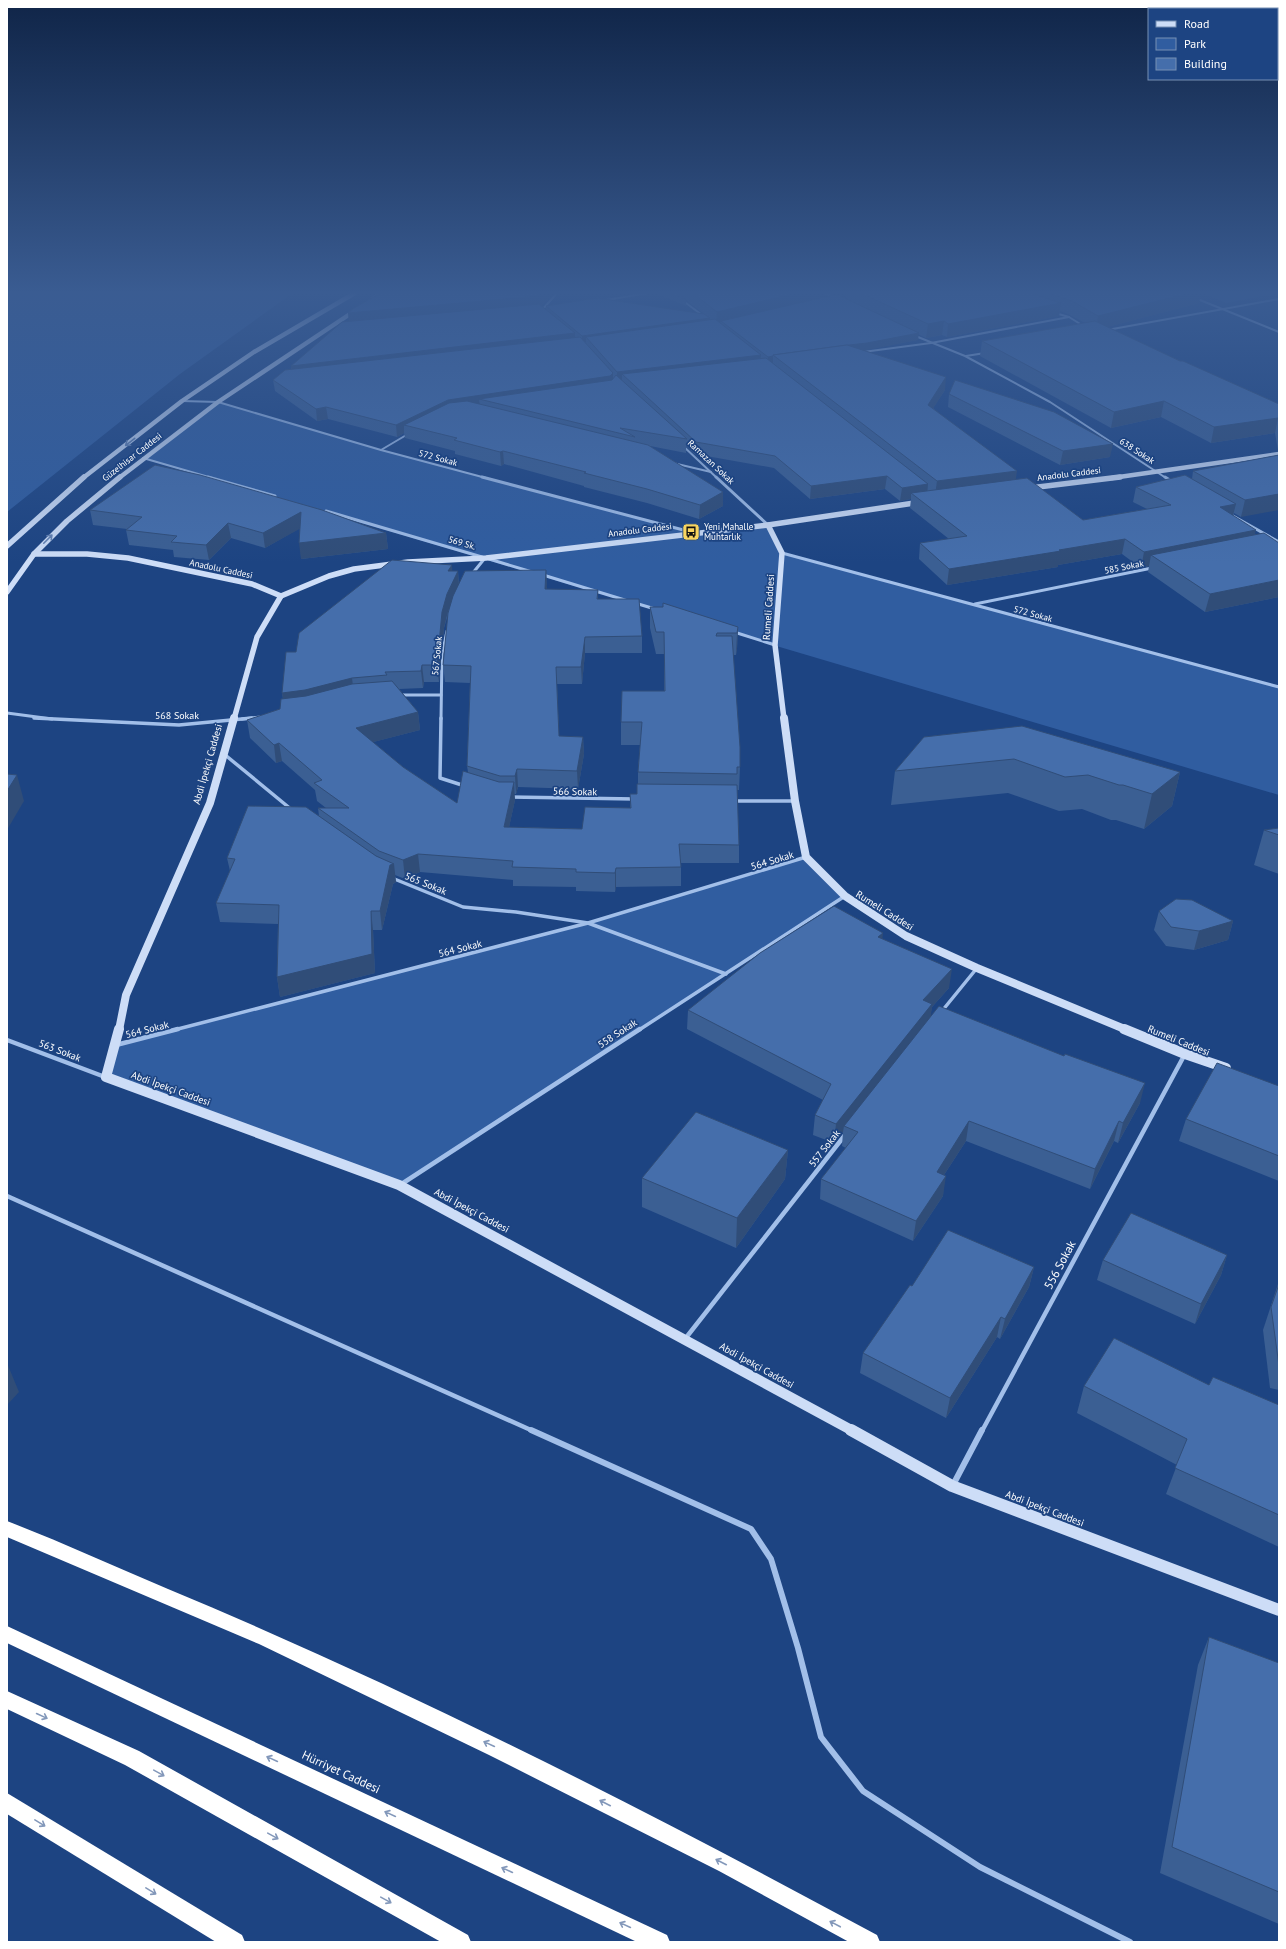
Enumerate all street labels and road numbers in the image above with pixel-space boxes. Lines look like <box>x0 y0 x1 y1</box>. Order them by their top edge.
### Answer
street label: Güzelhisar Caddesi <box>100 430 164 483</box>
street label: 638 Sokak <box>1118 435 1158 466</box>
street label: Ramazan Sokak <box>686 437 738 487</box>
street label: 572 Sokak <box>417 447 459 468</box>
street label: Anadolu Caddesi <box>1036 464 1101 483</box>
street label: Anadolu Caddesi <box>607 520 672 539</box>
street label: 569 Sk. <box>447 533 477 552</box>
street label: Anadolu Caddesi <box>189 556 254 581</box>
street label: 585 Sokak <box>1103 557 1145 576</box>
street label: Rumeli Caddesi <box>760 574 777 640</box>
street label: 572 Sokak <box>1012 603 1054 624</box>
street label: 567 Sokak <box>429 635 444 676</box>
street label: 568 Sokak <box>155 709 199 722</box>
street label: Abdi İpekçi Caddesi <box>190 722 225 806</box>
street label: 566 Sokak <box>553 785 597 798</box>
street label: 564 Sokak <box>749 848 795 873</box>
street label: 565 Sokak <box>403 869 449 898</box>
street label: Rumeli Caddesi <box>853 887 916 933</box>
street label: 564 Sokak <box>437 937 483 960</box>
street label: 558 Sokak <box>595 1016 640 1051</box>
street label: 564 Sokak <box>124 1018 170 1041</box>
street label: Rumeli Caddesi <box>1146 1022 1212 1059</box>
street label: 563 Sokak <box>37 1036 83 1065</box>
street label: Abdi İpekçi Caddesi <box>130 1068 212 1109</box>
street label: 557 Sokak <box>806 1127 843 1170</box>
street label: Abdi İpekçi Caddesi <box>432 1185 512 1236</box>
street label: 556 Sokak <box>1040 1238 1079 1292</box>
street label: Abdi İpekçi Caddesi <box>717 1340 796 1391</box>
street label: Abdi İpekçi Caddesi <box>1004 1488 1086 1529</box>
street label: Hürriyet Caddesi <box>300 1747 383 1796</box>

